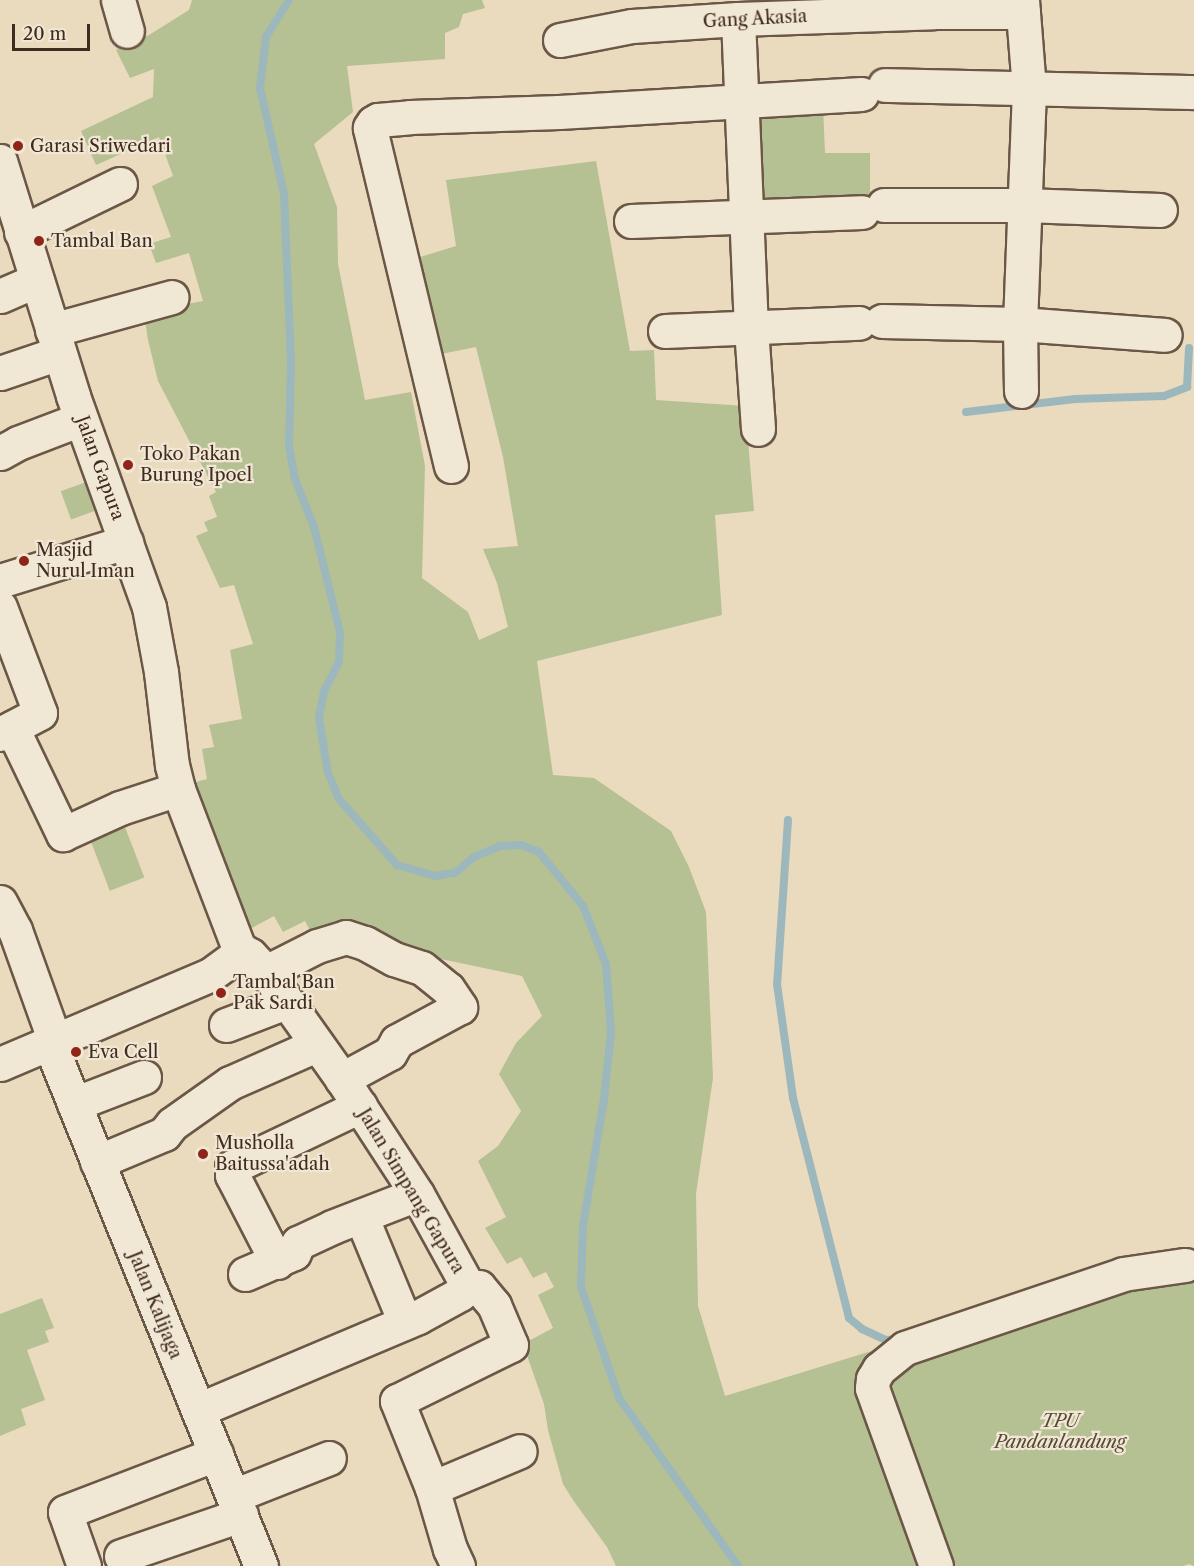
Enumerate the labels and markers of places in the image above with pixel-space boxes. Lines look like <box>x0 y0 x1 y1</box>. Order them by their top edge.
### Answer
place label: Garasi Sriwedari <box>30 135 171 157</box>
marker: Garasi Sriwedari <box>11 139 25 153</box>
place label: Tambal Ban <box>51 230 153 252</box>
marker: Tambal Ban <box>32 234 46 248</box>
place label: Toko Pakan Burung Ipoel <box>140 444 252 486</box>
marker: Toko Pakan Burung Ipoel <box>121 458 135 472</box>
place label: Masjid Nurul Iman <box>36 540 135 582</box>
marker: Masjid Nurul Iman <box>17 554 31 568</box>
place label: Tambal Ban Pak Sardi <box>233 972 335 1014</box>
marker: Tambal Ban Pak Sardi <box>214 986 228 1000</box>
place label: Eva Cell <box>88 1041 159 1063</box>
marker: Eva Cell <box>69 1045 83 1059</box>
place label: Musholla Baitussa'adah <box>215 1133 330 1176</box>
marker: Musholla Baitussa'adah <box>196 1147 210 1161</box>

